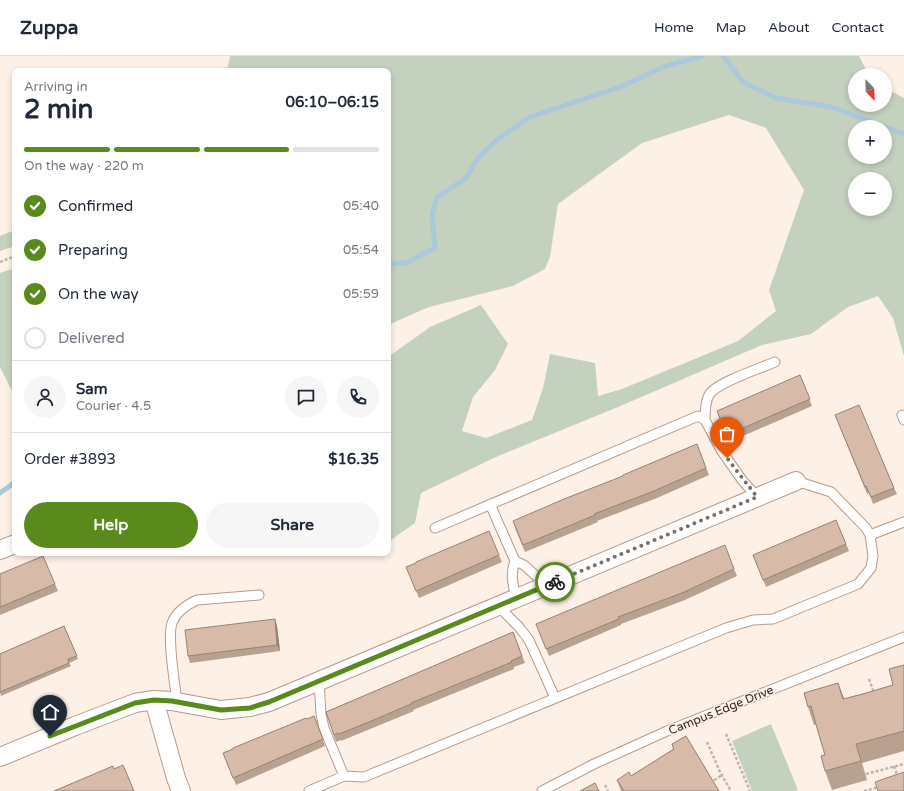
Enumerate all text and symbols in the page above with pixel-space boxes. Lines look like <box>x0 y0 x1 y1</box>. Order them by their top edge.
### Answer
text: Zuppa <box>20 17 78 39</box>
text: Home <box>654 19 694 36</box>
text: Map <box>716 19 746 36</box>
text: About <box>768 19 810 36</box>
text: Contact <box>832 19 884 36</box>
north arrow <box>848 68 892 112</box>
map controls <box>848 68 892 216</box>
text: Arriving in <box>24 79 88 95</box>
text: 06:10–06:15 <box>286 93 379 111</box>
text: 2 min <box>24 94 93 125</box>
button: + <box>848 120 892 164</box>
text: On the way · 220 m <box>24 158 144 174</box>
button: − <box>848 172 892 216</box>
icon: check <box>24 195 46 217</box>
text: Confirmed <box>58 197 133 215</box>
text: 05:40 <box>343 198 379 214</box>
icon: check <box>24 239 46 261</box>
text: Preparing <box>58 241 128 259</box>
text: 05:54 <box>343 242 379 258</box>
icon: check <box>24 283 46 305</box>
text: On the way <box>58 285 138 303</box>
text: 05:59 <box>343 286 379 302</box>
text: Delivered <box>58 329 125 347</box>
button: person <box>24 376 66 418</box>
button: chat <box>285 376 327 418</box>
button: phone <box>337 376 379 418</box>
text: Sam <box>76 380 107 398</box>
text: Courier · 4.5 <box>76 398 151 414</box>
pin <box>710 417 744 458</box>
icon: bag <box>716 423 738 445</box>
text: Order #3893 <box>24 450 116 468</box>
text: $16.35 <box>328 450 379 468</box>
button: Help <box>24 502 198 548</box>
button: Share <box>206 502 379 548</box>
courier <box>535 562 575 602</box>
icon: bike <box>544 571 566 593</box>
street label: Campus Edge Drive <box>666 682 776 737</box>
pin <box>33 695 67 736</box>
icon: home <box>39 701 61 723</box>

